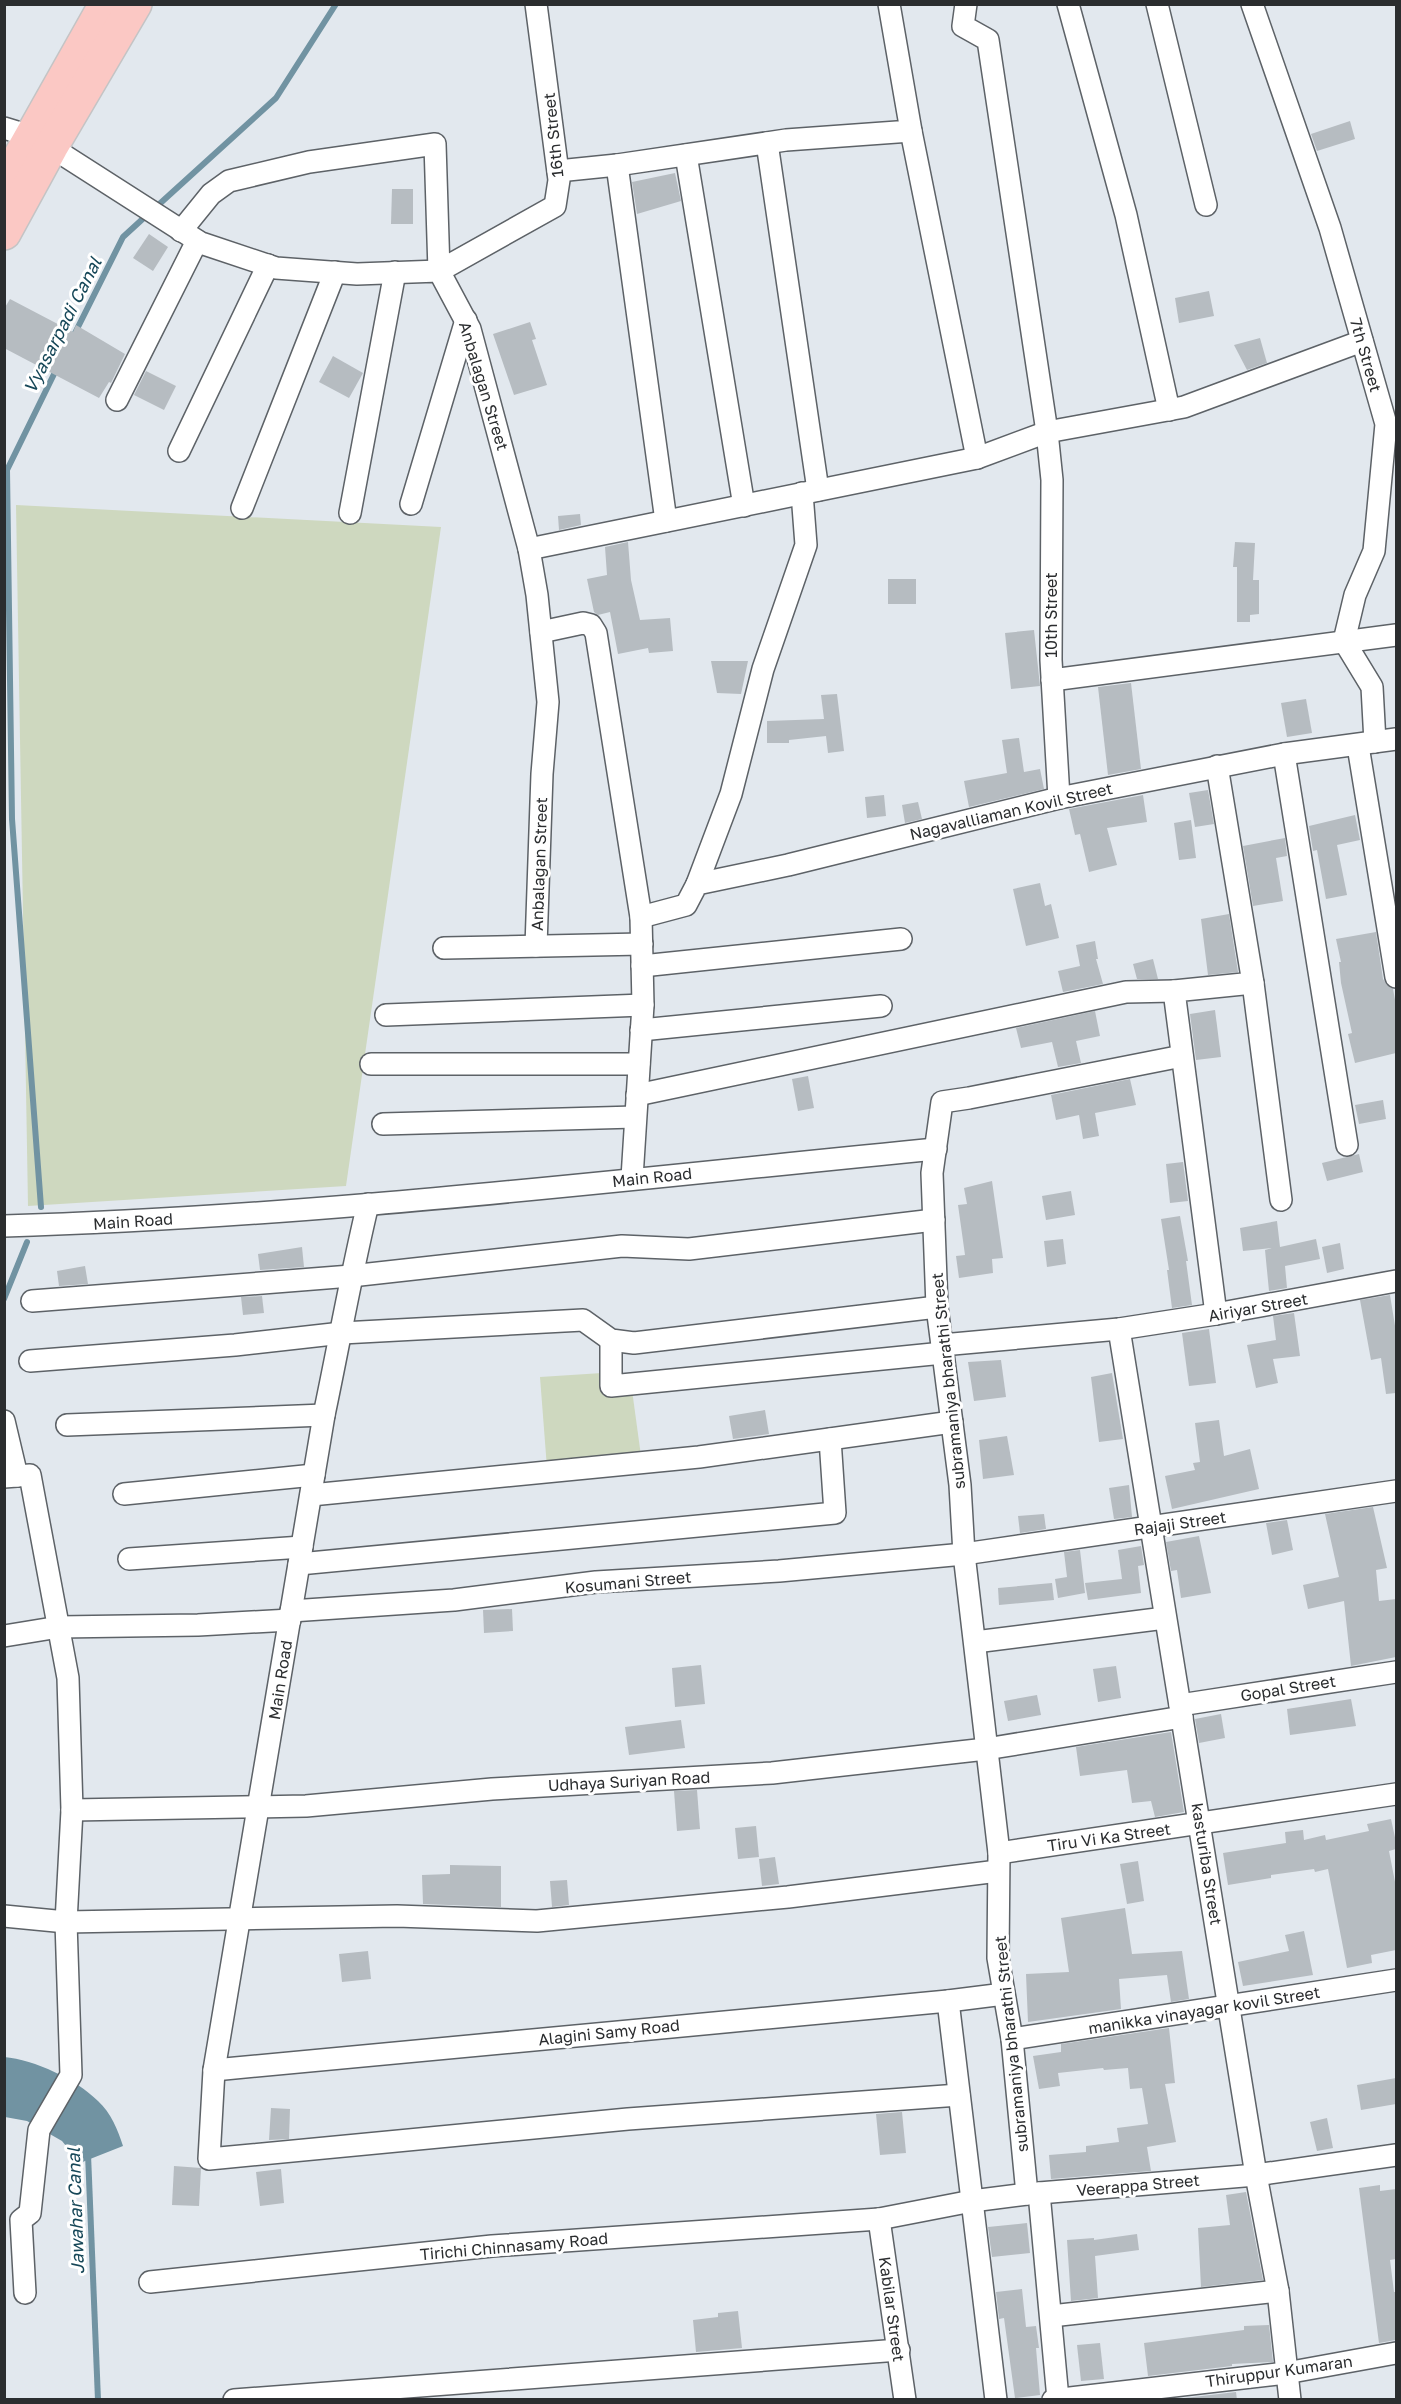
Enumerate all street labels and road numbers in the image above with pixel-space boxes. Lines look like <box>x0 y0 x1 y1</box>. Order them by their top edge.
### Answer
street label: 16th Street <box>539 92 567 178</box>
street label: 7th Street <box>1346 316 1386 394</box>
street label: Anbalagan Street <box>455 319 513 453</box>
street label: 10th Street <box>1041 572 1061 658</box>
street label: Nagavalliaman Kovil Street <box>908 778 1114 844</box>
street label: Anbalagan Street <box>527 797 551 931</box>
street label: Main Road <box>611 1163 693 1191</box>
street label: Main Road <box>92 1208 174 1234</box>
street label: subramaniya bharathi Street <box>927 1272 969 1490</box>
street label: Airiyar Street <box>1207 1288 1309 1326</box>
street label: Rajaji Street <box>1133 1507 1227 1539</box>
street label: Kosumani Street <box>564 1566 692 1598</box>
street label: Main Road <box>264 1639 296 1721</box>
street label: Gopal Street <box>1239 1671 1337 1705</box>
street label: Udhaya Suriyan Road <box>547 1767 711 1795</box>
street label: kasturiba Street <box>1187 1802 1227 1926</box>
street label: Tiru Vi Ka Street <box>1046 1818 1172 1856</box>
street label: subramaniya bharathi Street <box>990 1935 1032 2153</box>
street label: manikka vinayagar kovil Street <box>1087 1982 1321 2038</box>
street label: Alagini Samy Road <box>537 2015 681 2049</box>
street label: Veerappa Street <box>1076 2170 1200 2200</box>
street label: Tirichi Chinnasamy Road <box>419 2228 609 2264</box>
street label: Kabilar Street <box>875 2255 909 2363</box>
street label: Thiruppur Kumaran <box>1204 2351 1354 2391</box>

